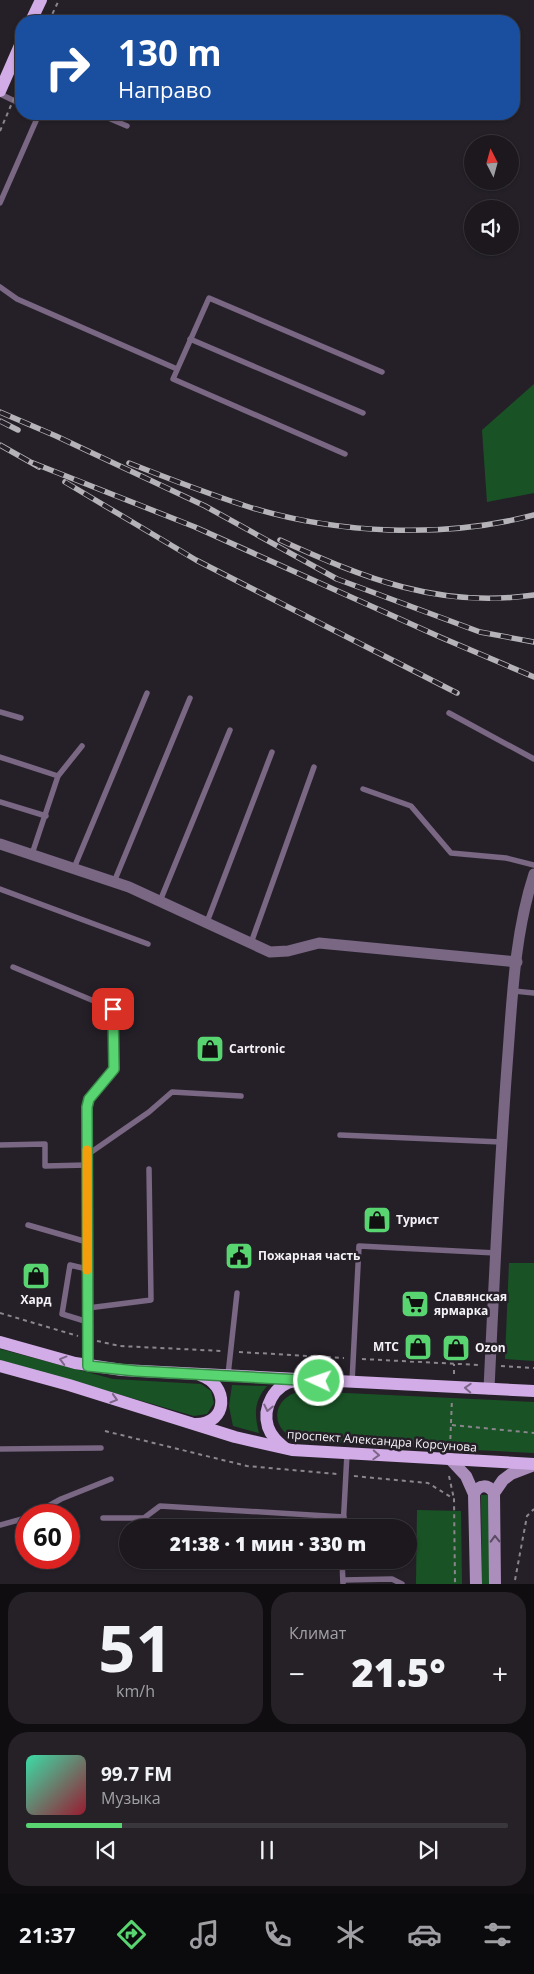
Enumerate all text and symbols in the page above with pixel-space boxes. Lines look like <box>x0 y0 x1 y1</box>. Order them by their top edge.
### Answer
text: 130 m <box>118 29 222 76</box>
icon: right <box>35 35 100 100</box>
text: Направо <box>118 74 212 104</box>
north arrow <box>464 135 519 190</box>
map controls <box>464 135 519 255</box>
button: sound <box>464 200 519 255</box>
pin <box>92 988 134 1030</box>
icon: arrive <box>99 995 127 1023</box>
shop icon: Cartronic <box>195 1034 225 1064</box>
place label: Cartronic <box>229 1040 285 1057</box>
shop icon: Турист <box>362 1205 392 1235</box>
place label: Турист <box>396 1211 439 1228</box>
public building icon: Пожарная часть <box>224 1241 254 1271</box>
place label: Пожарная часть <box>258 1247 360 1264</box>
shop icon: Хард <box>21 1261 51 1291</box>
place label: Славянская ярмарка <box>434 1288 507 1319</box>
supermarket icon: Славянская ярмарка <box>400 1289 430 1319</box>
place label: Хард <box>21 1291 51 1308</box>
shop icon: МТС <box>403 1332 433 1362</box>
shop icon: Ozon <box>441 1333 471 1363</box>
place label: МТС <box>373 1338 399 1355</box>
place label: Ozon <box>475 1339 506 1356</box>
position arrow <box>292 1354 344 1406</box>
one-way arrow <box>59 1355 67 1365</box>
one-way arrow <box>464 1382 472 1393</box>
one-way arrow <box>109 1393 118 1403</box>
one-way arrow <box>263 1403 274 1412</box>
street label: проспект Александра Корсунова <box>287 1425 478 1456</box>
one-way arrow <box>372 1450 380 1461</box>
speed limit sign: 60 <box>15 1504 80 1569</box>
text: 21:38 · 1 мин · 330 m <box>170 1531 366 1557</box>
one-way arrow <box>490 1534 500 1542</box>
text: 51 <box>98 1603 173 1691</box>
text: Климат <box>289 1622 346 1644</box>
text: 21.5° <box>352 1646 445 1698</box>
text: − <box>289 1654 305 1692</box>
text: + <box>492 1654 508 1692</box>
text: km/h <box>116 1680 155 1702</box>
text: 99.7 FM <box>101 1761 172 1787</box>
text: Музыка <box>101 1787 161 1809</box>
icon: previous <box>92 1836 120 1864</box>
icon: pause <box>253 1836 281 1864</box>
icon: next <box>414 1836 442 1864</box>
icon: directions <box>114 1917 149 1952</box>
icon: music <box>187 1917 222 1952</box>
icon: phone <box>260 1917 295 1952</box>
icon: climate <box>333 1917 368 1952</box>
icon: car <box>407 1917 442 1952</box>
icon: filters <box>480 1917 515 1952</box>
text: 21:37 <box>19 1919 76 1949</box>

